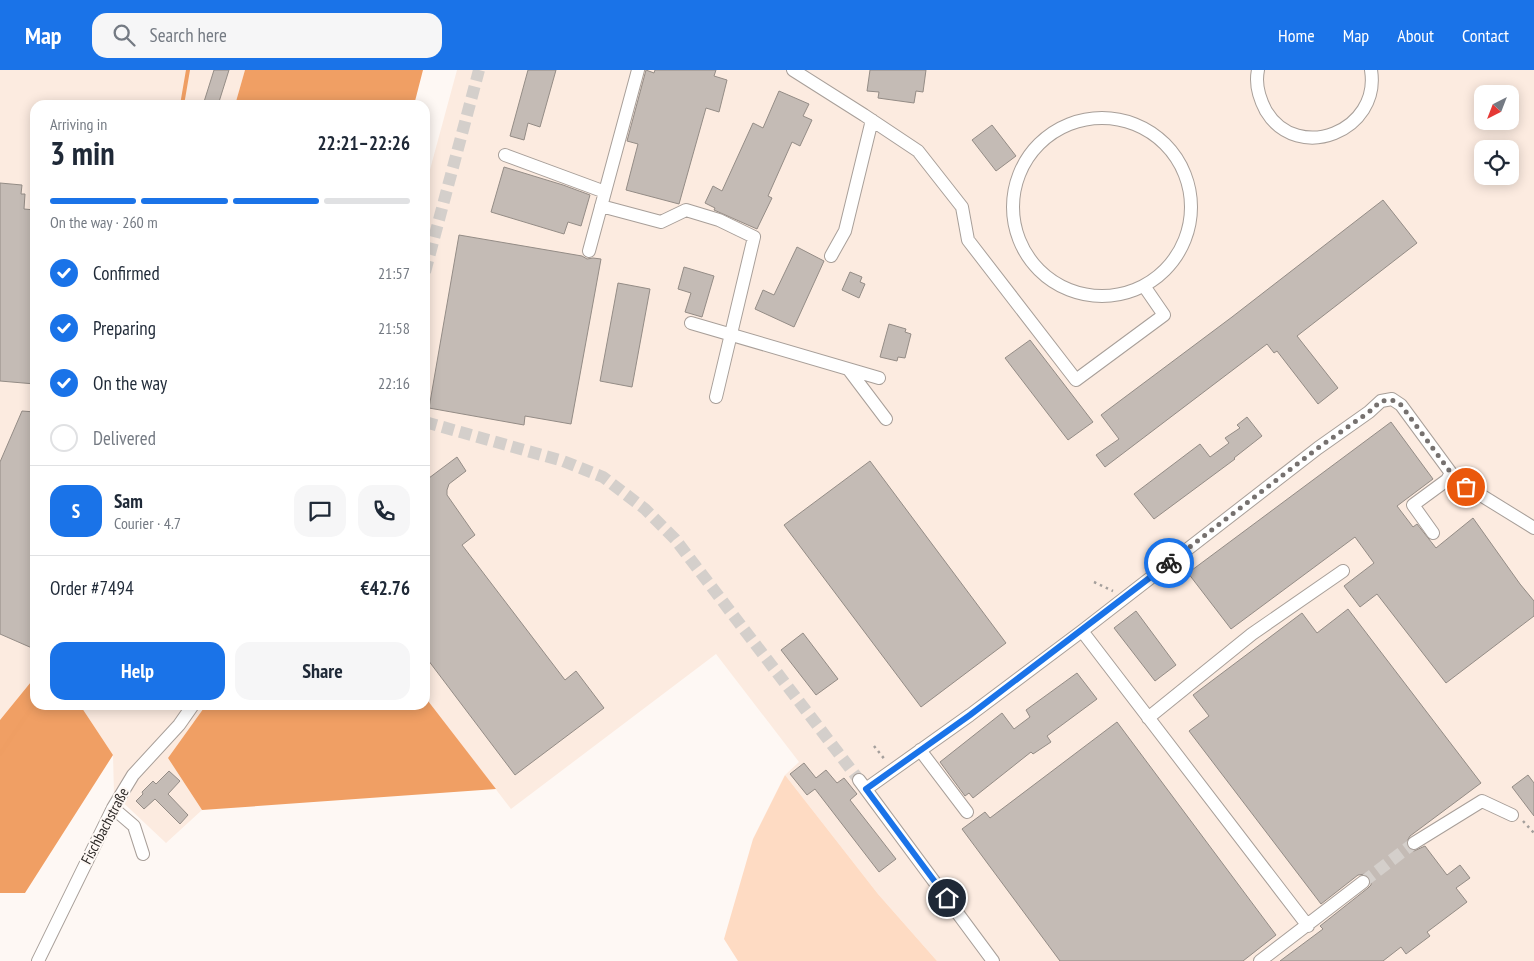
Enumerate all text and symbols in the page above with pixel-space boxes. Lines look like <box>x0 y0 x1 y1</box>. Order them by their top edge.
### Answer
search box <box>92 13 442 58</box>
text: Map <box>25 20 62 51</box>
icon: search <box>110 21 138 49</box>
text: Search here <box>150 23 227 47</box>
text: Home <box>1278 24 1315 47</box>
text: Map <box>1343 24 1369 47</box>
text: About <box>1397 24 1434 47</box>
text: Contact <box>1462 24 1509 47</box>
north arrow <box>1474 85 1519 130</box>
map controls <box>1474 85 1519 185</box>
text: Arriving in <box>50 114 107 134</box>
text: 22:21–22:26 <box>317 131 410 155</box>
text: 3 min <box>50 132 115 174</box>
button: locate <box>1474 140 1519 185</box>
text: On the way · 260 m <box>50 212 158 232</box>
icon: check <box>50 259 78 287</box>
text: Confirmed <box>93 261 160 285</box>
text: 21:57 <box>378 263 410 283</box>
icon: check <box>50 314 78 342</box>
text: Preparing <box>93 316 156 340</box>
text: 21:58 <box>378 318 410 338</box>
icon: check <box>50 369 78 397</box>
text: On the way <box>93 371 167 395</box>
text: 22:16 <box>378 373 410 393</box>
text: Delivered <box>93 426 156 450</box>
pin <box>1445 466 1487 508</box>
icon: bag <box>1452 473 1480 501</box>
button: chat <box>294 485 346 537</box>
button: phone <box>358 485 410 537</box>
text: Sam <box>114 489 143 513</box>
text: S <box>72 499 80 523</box>
text: Courier · 4.7 <box>114 513 181 533</box>
courier <box>1144 538 1194 588</box>
icon: bike <box>1155 549 1183 577</box>
text: Order #7494 <box>50 576 134 600</box>
text: €42.76 <box>361 576 410 600</box>
button: Help <box>50 642 225 700</box>
button: Share <box>235 642 410 700</box>
street label: Fischbachstraße <box>77 784 133 867</box>
pin <box>926 877 968 919</box>
icon: home <box>933 884 961 912</box>

